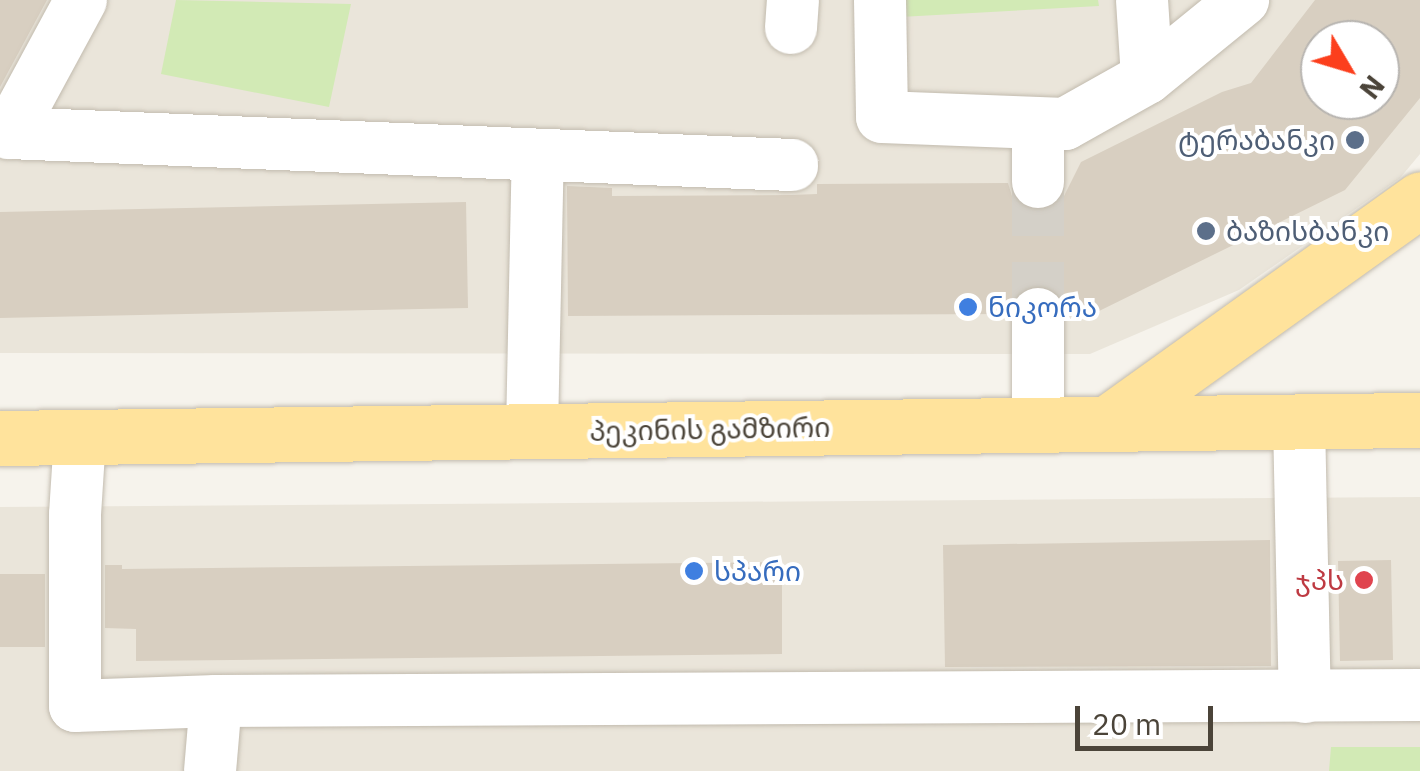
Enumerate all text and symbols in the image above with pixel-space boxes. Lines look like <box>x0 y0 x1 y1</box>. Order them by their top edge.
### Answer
north arrow <box>1300 20 1400 120</box>
text: N <box>1352 68 1393 107</box>
place label: ტერაბანკი <box>1178 123 1335 157</box>
marker: ტერაბანკი <box>1344 129 1366 151</box>
place label: ბაზისბანკი <box>1226 214 1389 248</box>
marker: ბაზისბანკი <box>1195 220 1217 242</box>
place label: ნიკორა <box>988 290 1097 324</box>
marker: ნიკორა <box>957 296 979 318</box>
street label: პეკინის გამზირი <box>589 410 831 448</box>
place label: სპარი <box>714 554 801 588</box>
marker: სპარი <box>683 560 705 582</box>
place label: ჯპს <box>1295 563 1344 597</box>
marker: ჯპს <box>1353 569 1375 591</box>
scale bar <box>1080 686 1218 748</box>
text: 20 m <box>1092 704 1161 743</box>

